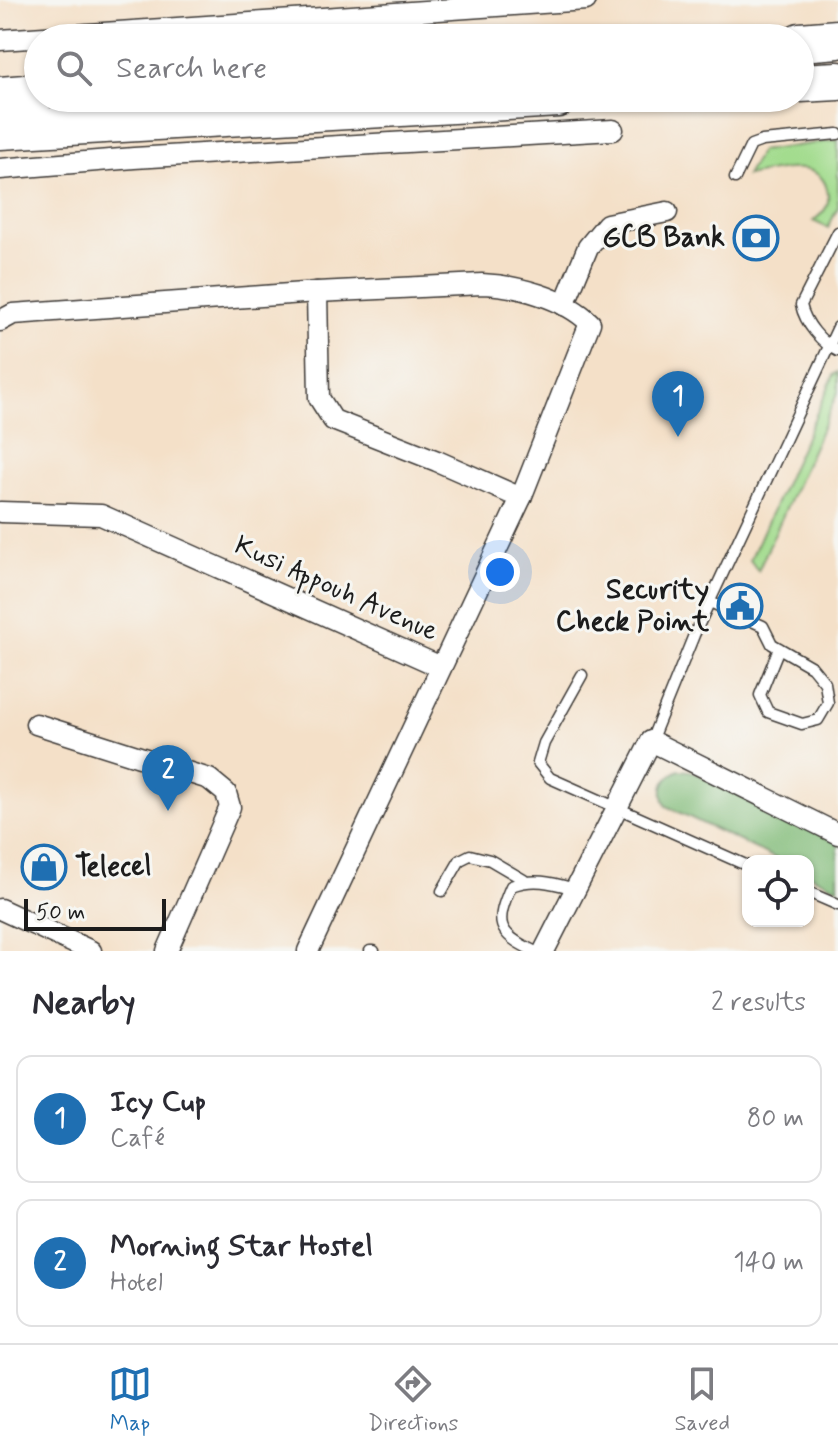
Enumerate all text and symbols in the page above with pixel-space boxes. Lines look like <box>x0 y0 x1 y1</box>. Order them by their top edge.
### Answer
search box <box>24 24 814 112</box>
icon: search <box>52 46 96 90</box>
text: Search here <box>116 49 267 88</box>
bank icon: GCB Bank <box>732 214 780 262</box>
place label: GCB Bank <box>602 220 725 257</box>
pin: 1 <box>652 371 704 437</box>
street label: Kusi Appouh Avenue <box>227 527 444 653</box>
your location <box>480 552 520 592</box>
place label: Security Check Point <box>556 572 710 641</box>
public building icon: Security Check Point <box>716 582 764 630</box>
pin: 2 <box>142 745 194 811</box>
shop icon: Telecel <box>20 843 68 891</box>
place label: Telecel <box>75 849 151 886</box>
map controls <box>742 855 814 927</box>
button: locate <box>742 855 814 927</box>
scale bar <box>24 895 166 931</box>
text: 50 m <box>36 899 85 927</box>
text: Nearby <box>32 981 136 1026</box>
text: 2 results <box>711 986 806 1020</box>
text: Icy Cup <box>110 1083 206 1122</box>
text: 1 <box>54 1102 66 1136</box>
text: 80 m <box>747 1102 804 1136</box>
text: Café <box>110 1122 165 1156</box>
text: Morning Star Hostel <box>110 1227 373 1266</box>
text: 2 <box>54 1246 66 1280</box>
text: 140 m <box>733 1246 804 1280</box>
text: Hotel <box>110 1266 163 1300</box>
tab: Map <box>108 1362 152 1438</box>
tab: Directions <box>368 1362 458 1438</box>
tab: Saved <box>674 1362 730 1438</box>

